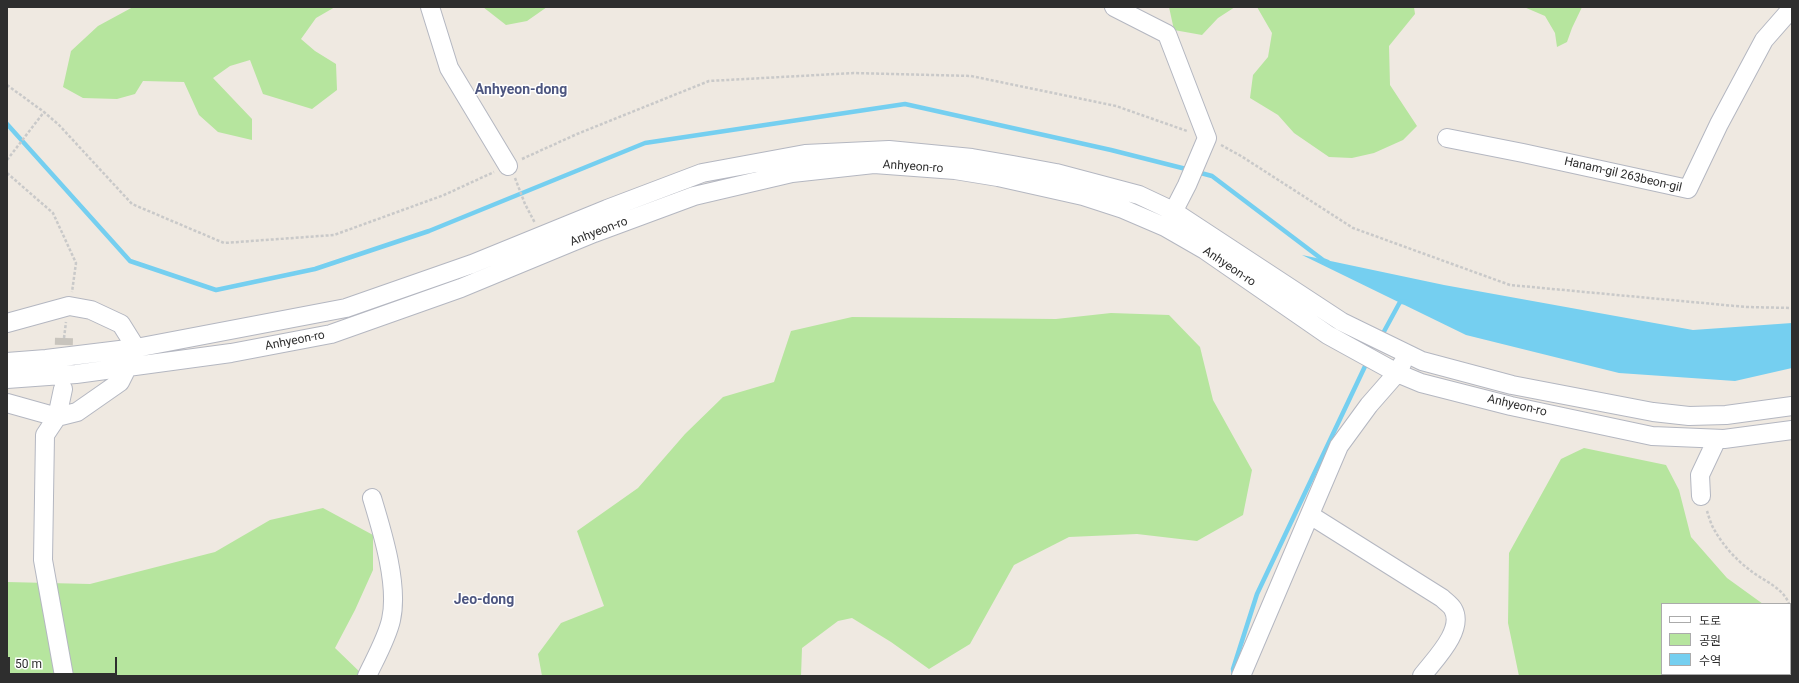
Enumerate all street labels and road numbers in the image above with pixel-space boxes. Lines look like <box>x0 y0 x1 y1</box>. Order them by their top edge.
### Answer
street label: Hanam-gil 263beon-gil <box>1563 154 1683 196</box>
street label: Anhyeon-ro <box>882 158 944 176</box>
street label: Anhyeon-ro <box>568 214 630 250</box>
street label: Anhyeon-ro <box>1200 244 1258 290</box>
street label: Anhyeon-ro <box>264 328 326 354</box>
street label: Anhyeon-ro <box>1486 392 1548 420</box>

